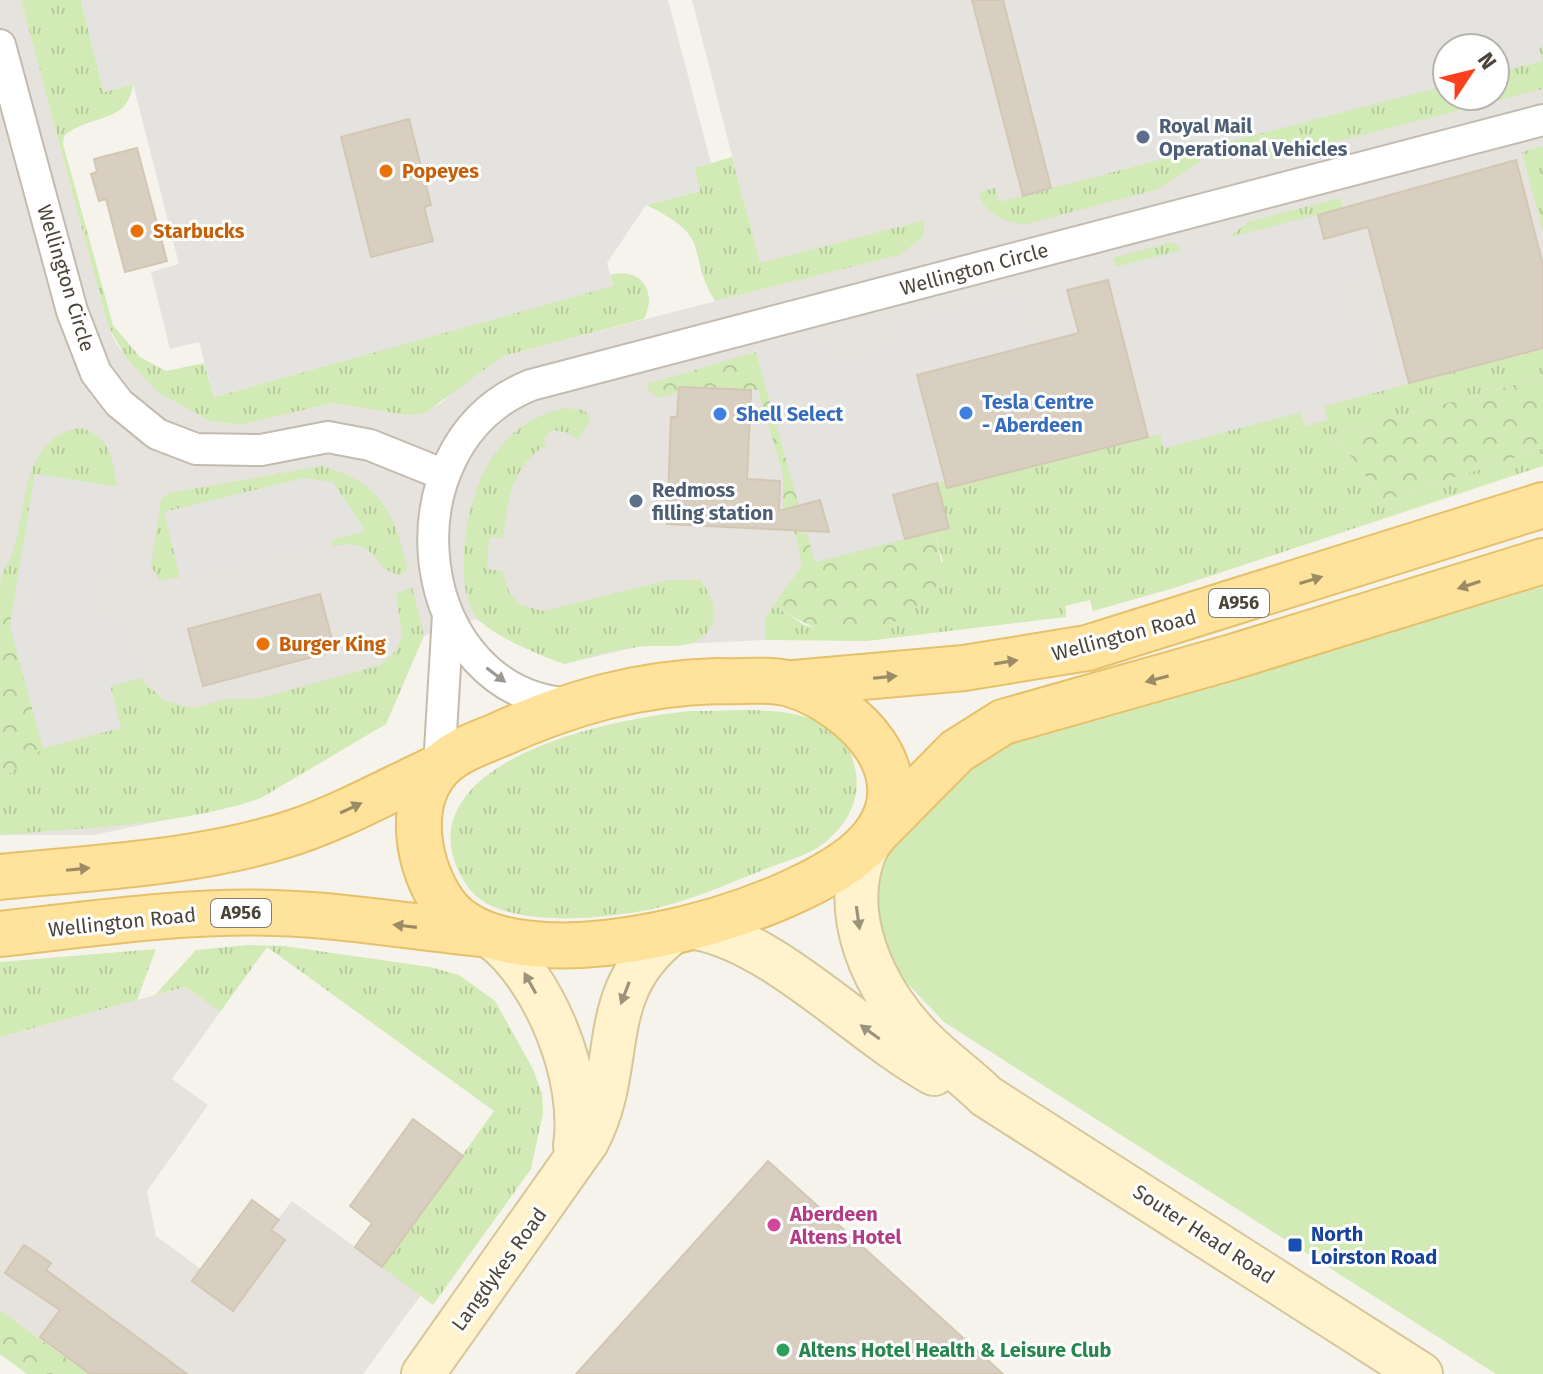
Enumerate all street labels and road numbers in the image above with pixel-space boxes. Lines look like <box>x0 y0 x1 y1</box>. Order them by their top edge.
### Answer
street label: Wellington Circle <box>32 202 100 354</box>
street label: Wellington Circle <box>897 238 1051 300</box>
road number: A956 <box>1209 589 1269 617</box>
street label: Wellington Road <box>1049 604 1199 666</box>
road number: A956 <box>211 899 271 927</box>
street label: Wellington Road <box>47 902 197 942</box>
street label: Souter Head Road <box>1129 1179 1279 1289</box>
street label: Langdykes Road <box>446 1203 552 1335</box>

